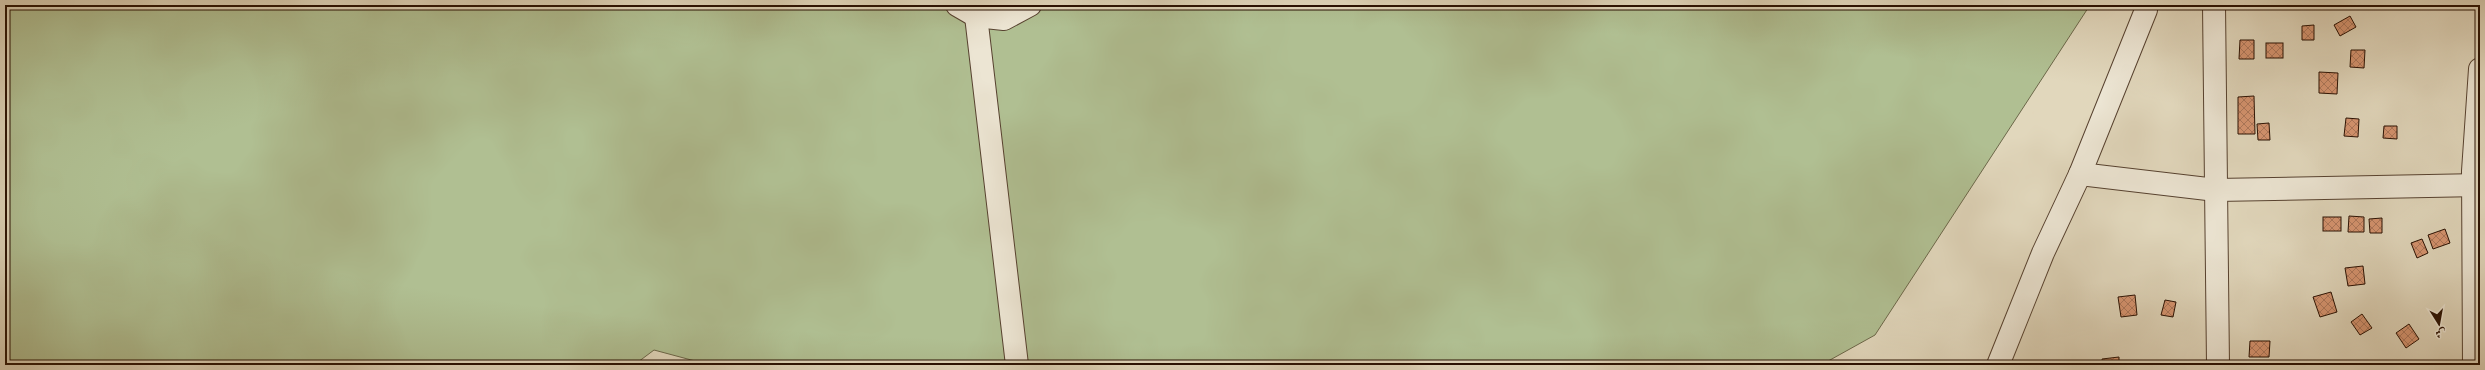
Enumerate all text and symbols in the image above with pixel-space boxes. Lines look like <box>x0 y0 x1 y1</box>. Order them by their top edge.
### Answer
north arrow <box>2419 304 2459 344</box>
text: ش <box>2434 325 2447 341</box>

